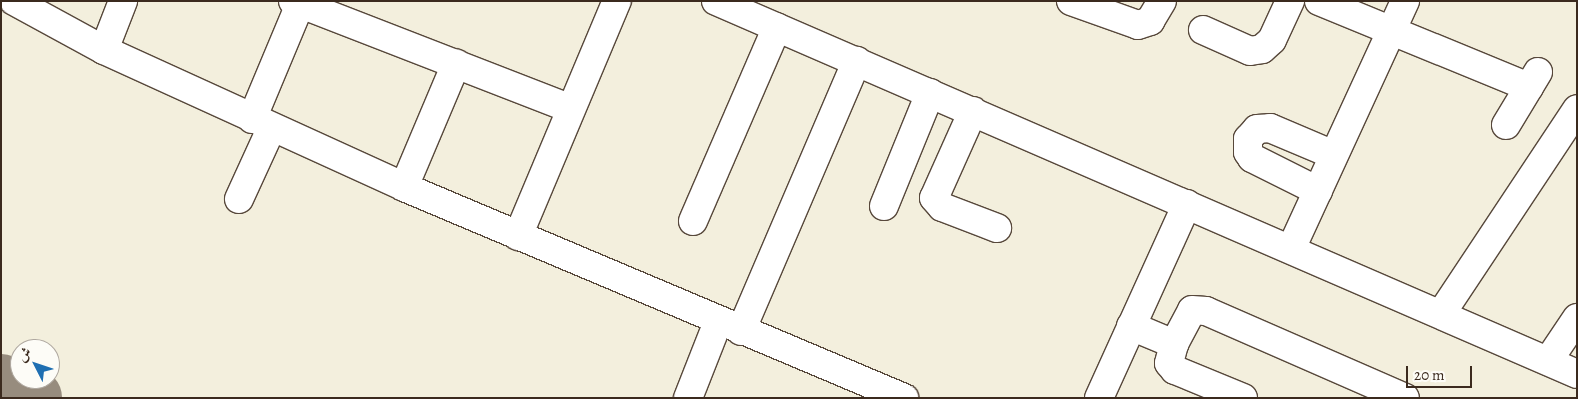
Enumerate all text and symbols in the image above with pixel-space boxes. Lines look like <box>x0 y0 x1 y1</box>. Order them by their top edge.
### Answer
north arrow <box>10 339 60 389</box>
text: ش <box>12 343 36 366</box>
scale bar <box>1408 356 1474 388</box>
text: 20 m <box>1414 365 1445 385</box>

